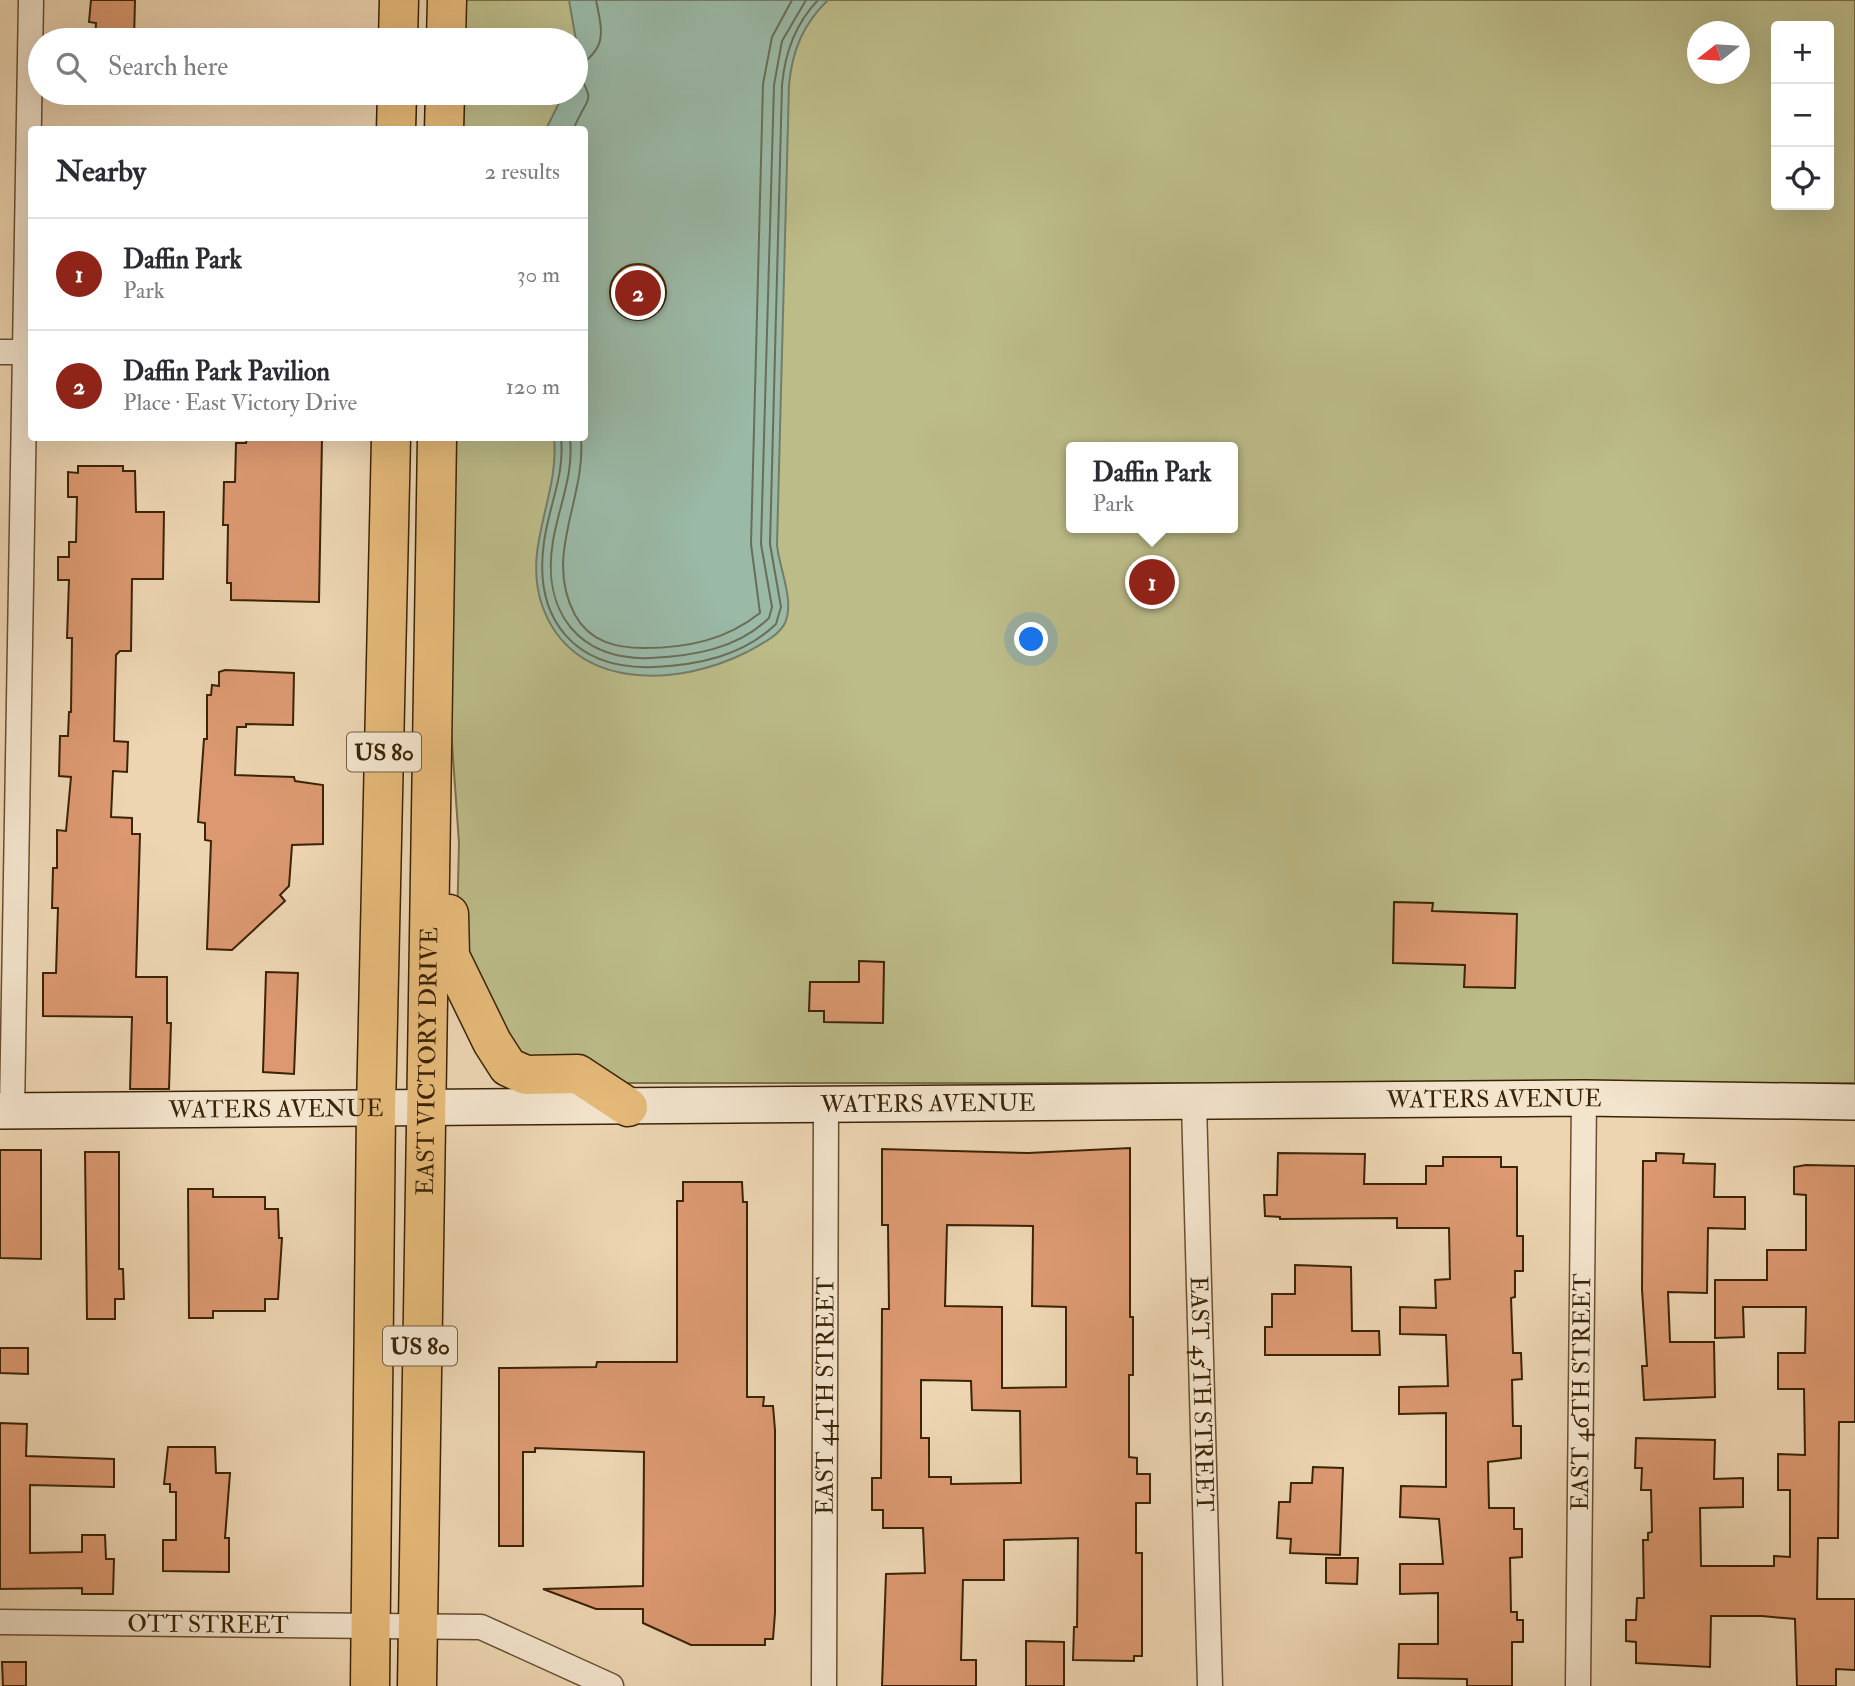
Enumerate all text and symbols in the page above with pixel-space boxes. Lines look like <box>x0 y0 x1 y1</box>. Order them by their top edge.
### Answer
north arrow <box>1687 21 1750 84</box>
map controls <box>1771 21 1834 210</box>
button: + <box>1771 21 1834 84</box>
search box <box>28 28 588 105</box>
icon: search <box>52 48 90 86</box>
text: Search here <box>108 51 228 83</box>
button: − <box>1771 84 1834 147</box>
button: locate <box>1771 147 1834 210</box>
text: Nearby <box>56 153 146 190</box>
text: 2 results <box>485 157 560 186</box>
text: Daffin Park <box>123 244 242 276</box>
text: 1 <box>75 260 83 289</box>
text: 30 m <box>517 260 560 289</box>
pin: 2 <box>615 267 661 319</box>
text: Park <box>123 276 165 305</box>
text: Daffin Park Pavilion <box>123 356 330 388</box>
text: 2 <box>73 372 85 401</box>
text: 120 m <box>506 372 560 401</box>
text: Place · East Victory Drive <box>123 388 357 417</box>
popup <box>1066 442 1238 533</box>
text: Daffin Park <box>1092 457 1212 489</box>
text: Park <box>1092 489 1134 518</box>
pin: 1 <box>1129 556 1175 608</box>
your location <box>1014 622 1048 656</box>
road number: US 80 <box>347 732 421 772</box>
street label: EAST VICTORY DRIVE <box>410 927 445 1196</box>
street label: WATERS AVENUE <box>1385 1083 1602 1116</box>
street label: WATERS AVENUE <box>819 1088 1036 1120</box>
street label: WATERS AVENUE <box>167 1093 384 1126</box>
street label: EAST 46TH STREET <box>1565 1273 1598 1511</box>
street label: EAST 45TH STREET <box>1183 1276 1220 1512</box>
street label: EAST 44TH STREET <box>810 1277 841 1515</box>
road number: US 80 <box>383 1326 457 1366</box>
street label: OTT STREET <box>127 1608 289 1641</box>

